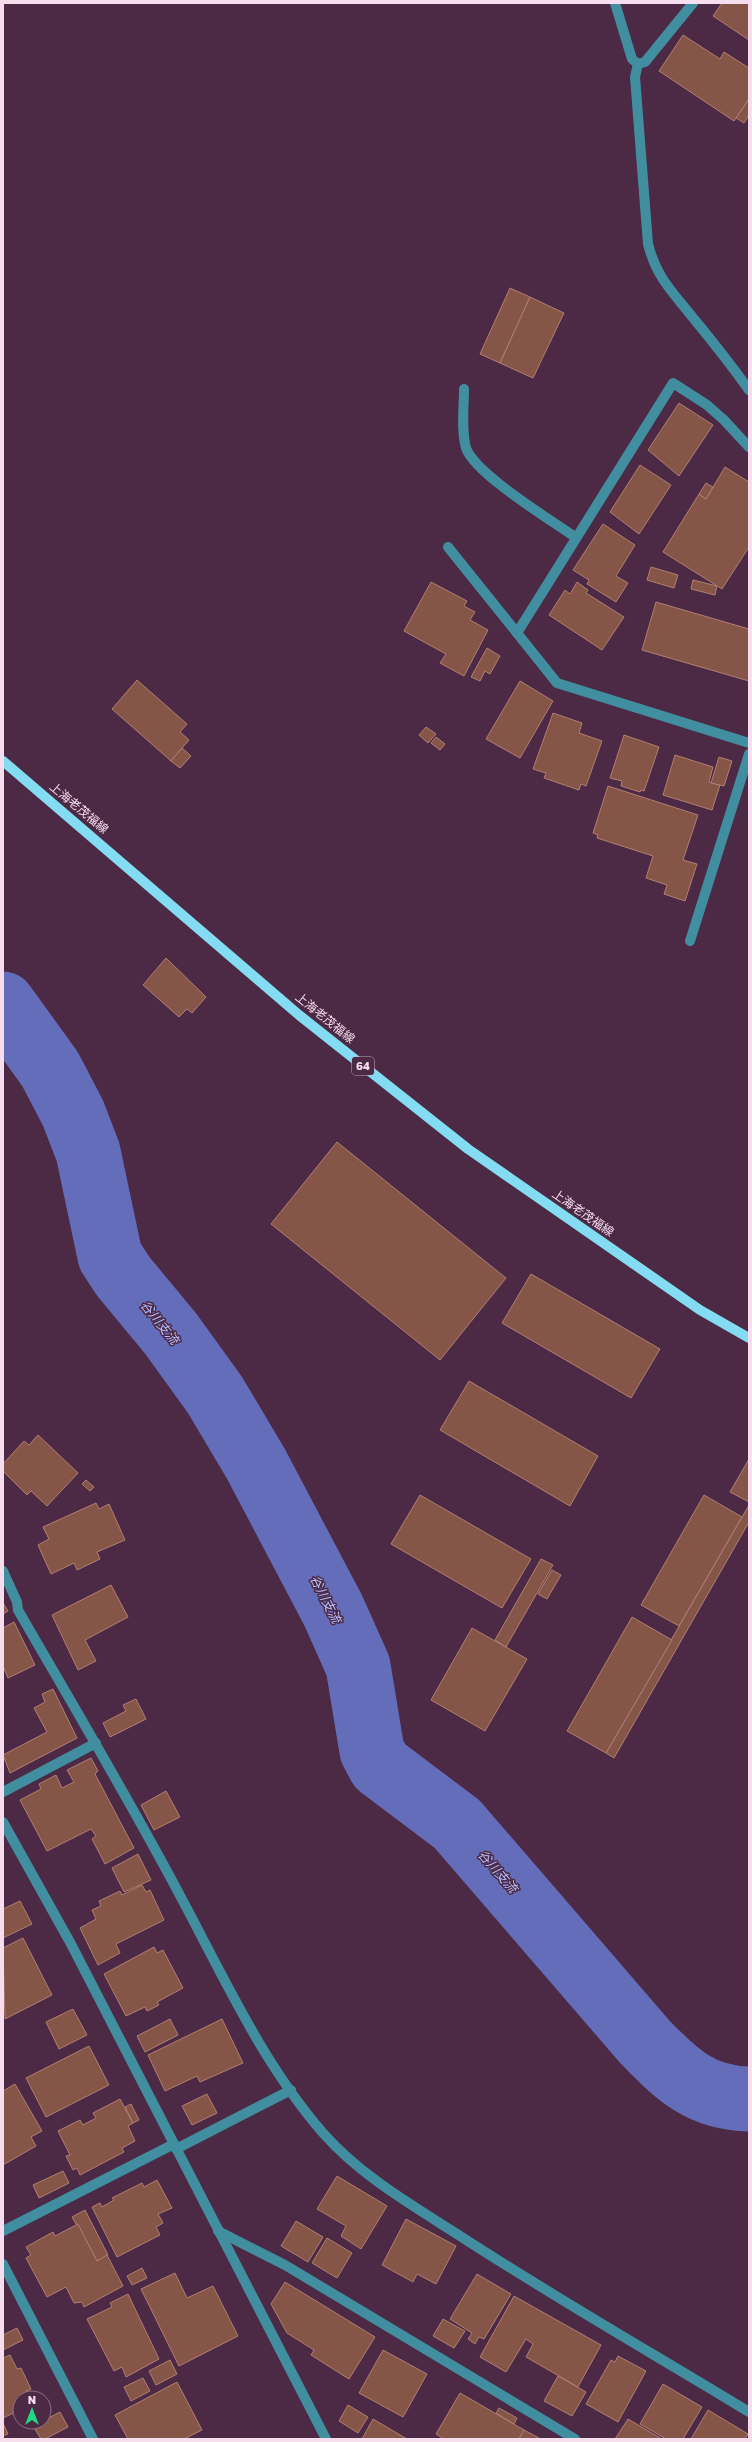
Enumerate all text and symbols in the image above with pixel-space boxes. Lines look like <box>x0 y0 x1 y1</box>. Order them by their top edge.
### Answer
street label: 上海老茂福線 <box>47 779 112 837</box>
street label: 上海老茂福線 <box>293 989 358 1046</box>
road number: 64 <box>352 1057 374 1075</box>
street label: 上海老茂福線 <box>549 1186 617 1239</box>
water label: 谷川支流 <box>137 1297 184 1349</box>
water label: 谷川支流 <box>307 1572 346 1628</box>
water label: 谷川支流 <box>475 1846 522 1897</box>
north arrow <box>12 2390 52 2430</box>
text: N <box>28 2393 36 2406</box>

